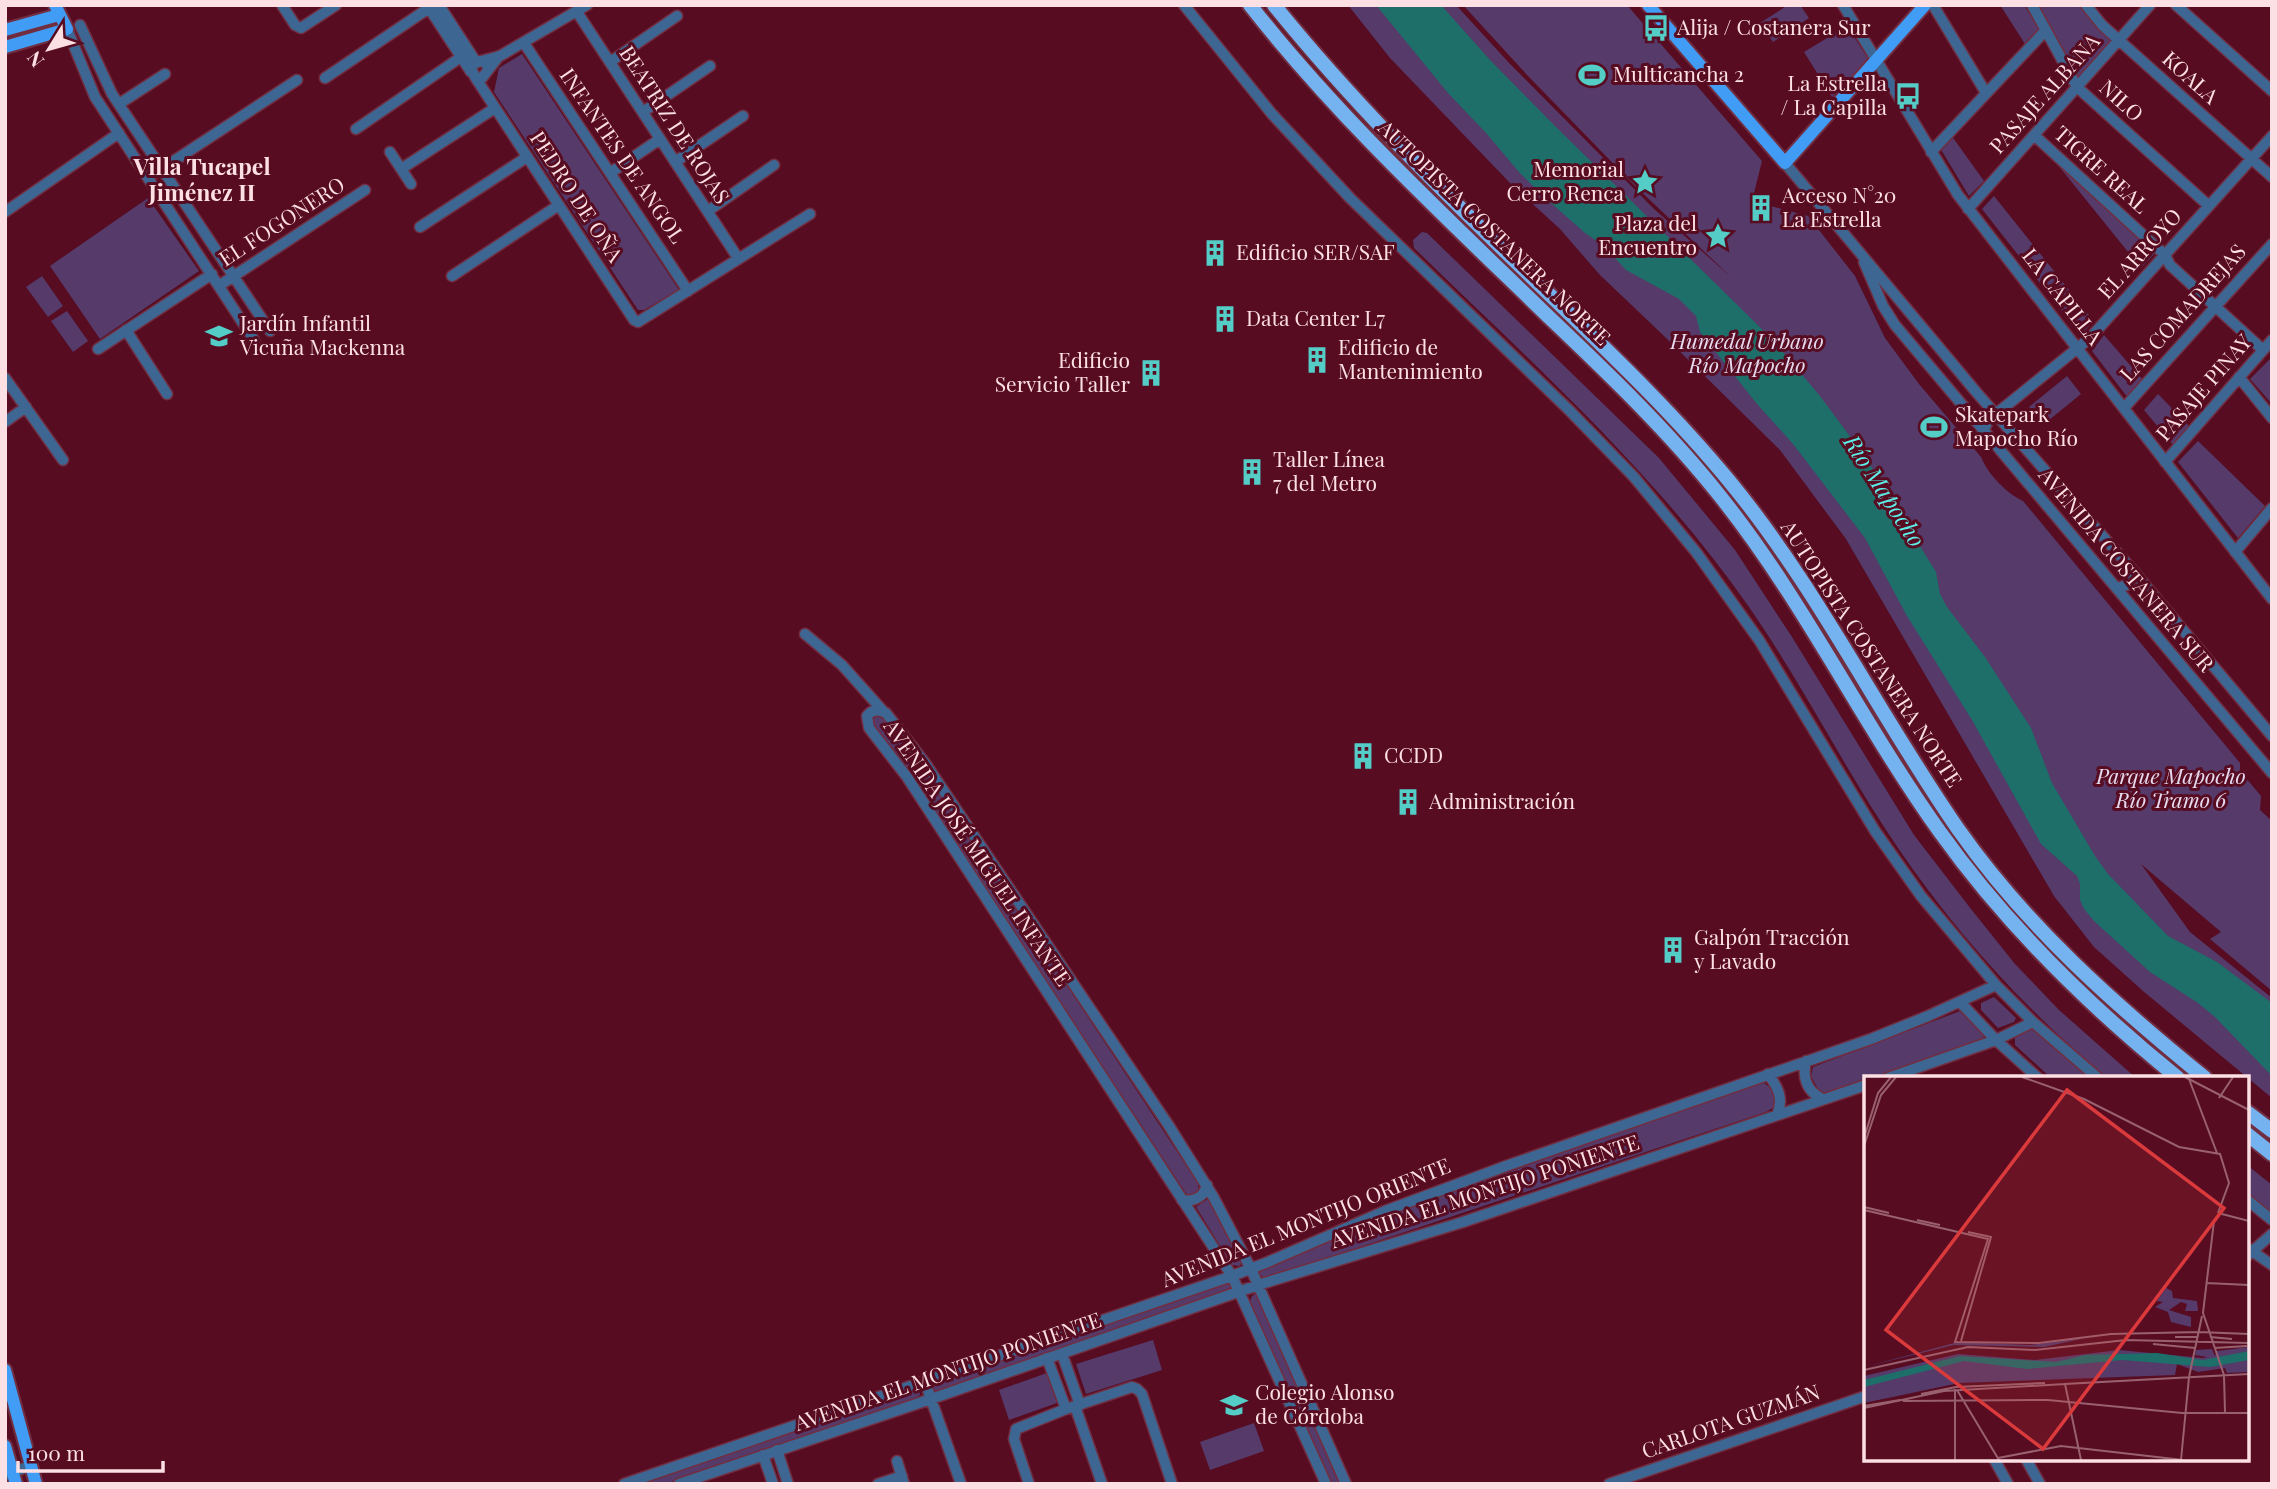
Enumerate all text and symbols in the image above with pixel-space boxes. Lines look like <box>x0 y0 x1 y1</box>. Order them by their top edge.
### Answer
place label: Alija / Costanera Sur <box>1676 12 1871 40</box>
bus stop icon: Alija / Costanera Sur <box>1641 13 1671 43</box>
north arrow <box>14 14 84 84</box>
street label: PASAJE ALBANA <box>1982 26 2105 159</box>
street label: BEATRIZ DE ROJAS <box>614 40 737 208</box>
street label: KOALA <box>2157 44 2226 110</box>
text: N <box>20 46 49 73</box>
place label: Multicancha 2 <box>1613 59 1744 87</box>
sports icon: Multicancha 2 <box>1577 60 1607 90</box>
street label: INFANTES DE ANGOL <box>555 62 693 248</box>
place label: La Estrella / La Capilla <box>1780 68 1888 120</box>
street label: NILO <box>2094 72 2150 127</box>
bus stop icon: La Estrella / La Capilla <box>1893 81 1923 111</box>
street label: AUTOPISTA COSTANERA NORTE <box>1373 112 1618 350</box>
street label: TIGRE REAL <box>2049 119 2156 218</box>
street label: PEDRO DE OÑA <box>525 125 631 267</box>
district label: Villa Tucapel Jiménez II <box>132 150 271 207</box>
place label: Memorial Cerro Renca <box>1506 154 1625 206</box>
place icon: Memorial Cerro Renca <box>1630 167 1660 197</box>
street label: EL FOGONERO <box>213 169 349 271</box>
place label: Acceso N°20 La Estrella <box>1781 180 1896 232</box>
building icon: Acceso N°20 La Estrella <box>1746 193 1776 223</box>
street label: EL ARROYO <box>2091 202 2187 304</box>
place label: Plaza del Encuentro <box>1598 208 1697 260</box>
place icon: Plaza del Encuentro <box>1703 221 1733 251</box>
place label: Edificio SER/SAF <box>1236 237 1395 265</box>
street label: LAS COMADREJAS <box>2112 237 2251 386</box>
building icon: Edificio SER/SAF <box>1200 238 1230 268</box>
street label: LA CAPILLA <box>2017 242 2111 350</box>
place label: Data Center L7 <box>1246 303 1386 331</box>
building icon: Data Center L7 <box>1210 304 1240 334</box>
place label: Jardín Infantil Vicuña Mackenna <box>239 308 406 360</box>
school or university icon: Jardín Infantil Vicuña Mackenna <box>204 321 234 351</box>
park label: Humedal Urbano Río Mapocho <box>1669 326 1824 378</box>
street label: PASAJE PINAY <box>2148 327 2257 446</box>
place label: Edificio de Mantenimiento <box>1338 332 1483 384</box>
place label: Edificio Servicio Taller <box>995 345 1131 397</box>
building icon: Edificio de Mantenimiento <box>1302 345 1332 375</box>
building icon: Edificio Servicio Taller <box>1136 358 1166 388</box>
place label: Skatepark Mapocho Río <box>1955 399 2078 451</box>
sports icon: Skatepark Mapocho Río <box>1919 412 1949 442</box>
water label: Río Mapocho <box>1837 427 1933 552</box>
place label: Taller Línea 7 del Metro <box>1273 444 1385 496</box>
building icon: Taller Línea 7 del Metro <box>1237 457 1267 487</box>
street label: AVENIDA COSTANERA SUR <box>2033 460 2222 677</box>
street label: AUTOPISTA COSTANERA NORTE <box>1775 513 1970 792</box>
street label: AVENIDA JOSÉ MIGUEL INFANTE <box>878 712 1079 991</box>
place label: CCDD <box>1384 740 1443 768</box>
building icon: CCDD <box>1348 741 1378 771</box>
park label: Parque Mapocho Río Tramo 6 <box>2095 761 2246 813</box>
place label: Administración <box>1428 786 1575 814</box>
building icon: Administración <box>1393 787 1423 817</box>
place label: Galpón Tracción y Lavado <box>1693 922 1850 974</box>
building icon: Galpón Tracción y Lavado <box>1658 935 1688 965</box>
inset map <box>1864 1076 2249 1461</box>
street label: AVENIDA EL MONTIJO PONIENTE <box>1326 1127 1642 1254</box>
street label: AVENIDA EL MONTIJO ORIENTE <box>1156 1150 1454 1292</box>
street label: AVENIDA EL MONTIJO PONIENTE <box>789 1304 1104 1436</box>
street label: CARLOTA GUZMÁN <box>1637 1376 1823 1464</box>
place label: Colegio Alonso de Córdoba <box>1255 1377 1394 1429</box>
school or university icon: Colegio Alonso de Córdoba <box>1219 1390 1249 1420</box>
scale bar <box>18 1430 163 1474</box>
text: 100 m <box>28 1438 85 1466</box>

